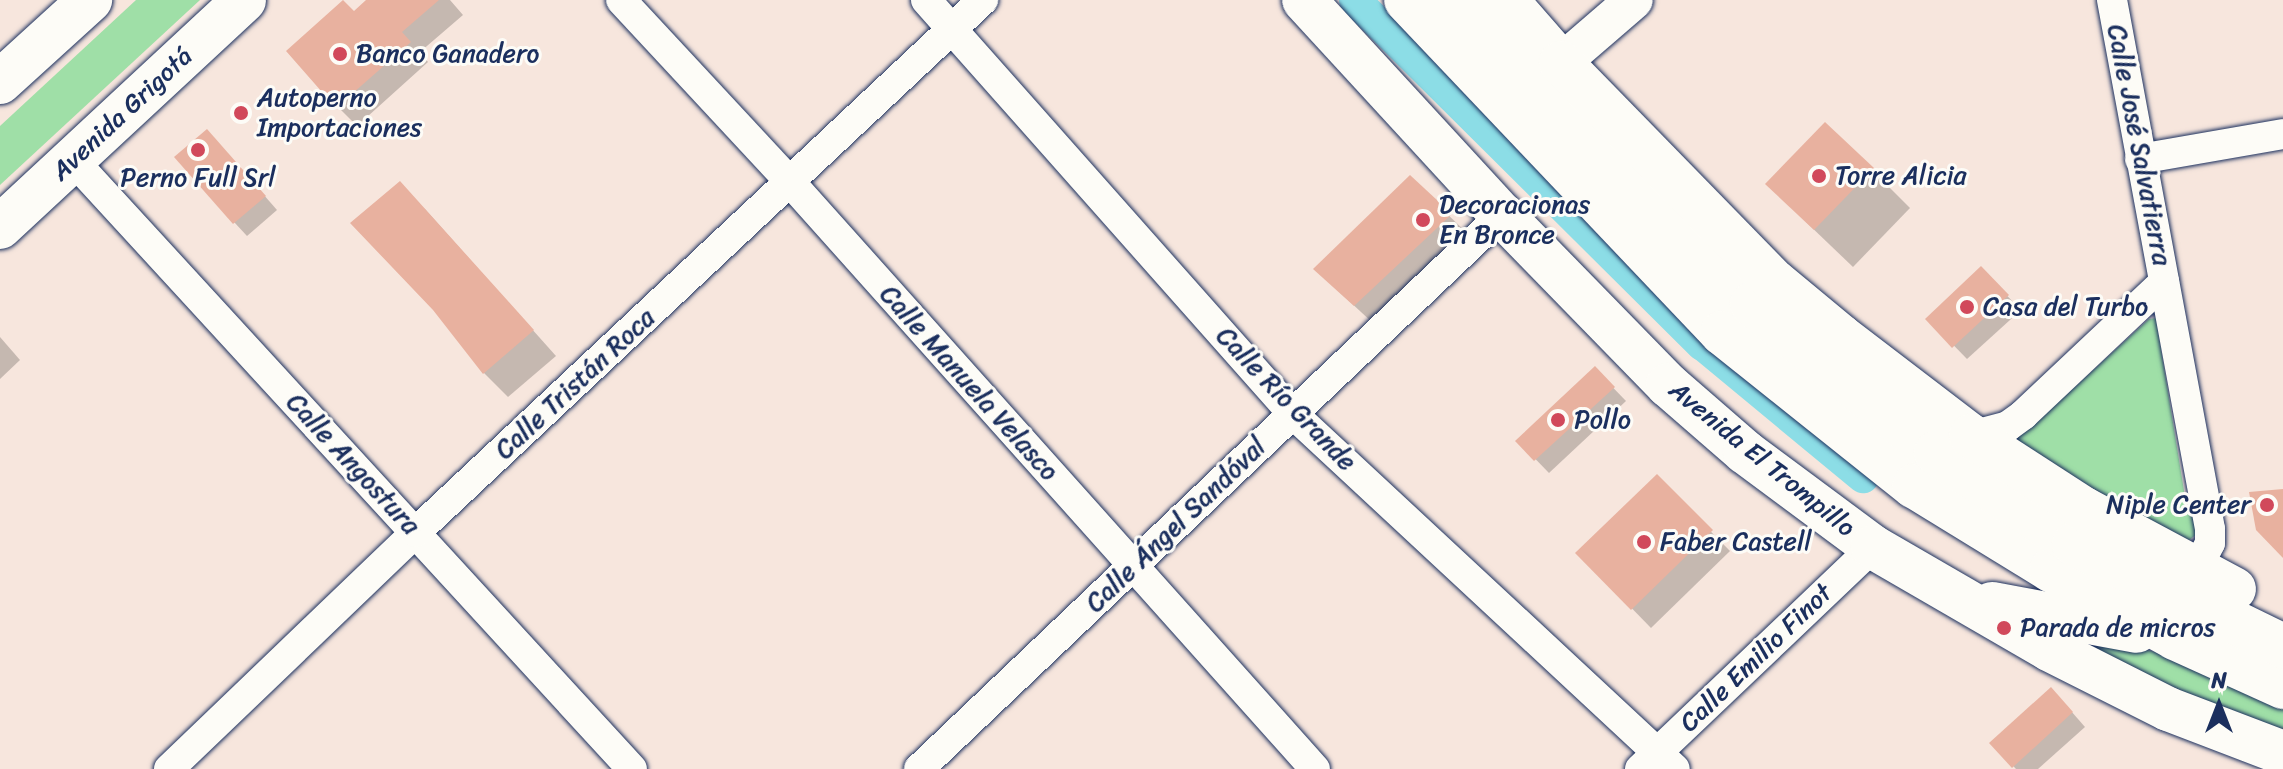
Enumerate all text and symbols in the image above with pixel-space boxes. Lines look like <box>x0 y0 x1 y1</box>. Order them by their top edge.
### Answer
street label: Calle José Salvatierra <box>2100 20 2178 270</box>
place label: Banco Ganadero <box>356 38 539 70</box>
street label: Avenida Grigotá <box>45 41 199 187</box>
marker: Banco Ganadero <box>331 45 349 63</box>
place label: Autoperno Importaciones <box>257 82 422 144</box>
marker: Autoperno Importaciones <box>232 104 250 122</box>
marker: Perno Full Srl <box>189 141 207 159</box>
place label: Torre Alicia <box>1835 160 1967 192</box>
place label: Perno Full Srl <box>119 162 277 194</box>
marker: Torre Alicia <box>1810 167 1828 185</box>
place label: Decoracionas En Bronce <box>1439 189 1590 250</box>
marker: Decoracionas En Bronce <box>1414 211 1432 229</box>
street label: Calle Manuela Velasco <box>873 279 1065 487</box>
place label: Casa del Turbo <box>1983 291 2149 323</box>
marker: Casa del Turbo <box>1958 298 1976 316</box>
street label: Calle Tristán Roca <box>489 303 661 465</box>
street label: Calle Río Grande <box>1209 320 1363 478</box>
street label: Avenida El Trompillo <box>1663 374 1861 544</box>
street label: Calle Angostura <box>280 387 426 541</box>
place label: Pollo <box>1574 404 1631 436</box>
marker: Pollo <box>1549 411 1567 429</box>
street label: Calle Ángel Sandóval <box>1079 431 1273 619</box>
place label: Niple Center <box>2106 489 2251 521</box>
marker: Niple Center <box>2258 496 2276 514</box>
place label: Faber Castell <box>1660 526 1813 558</box>
marker: Faber Castell <box>1635 533 1653 551</box>
street label: Calle Emilio Finot <box>1673 577 1839 739</box>
place label: Parada de micros <box>2020 612 2216 644</box>
marker: Parada de micros <box>1995 619 2013 637</box>
text: N <box>2211 661 2227 700</box>
north arrow <box>2179 665 2259 745</box>

